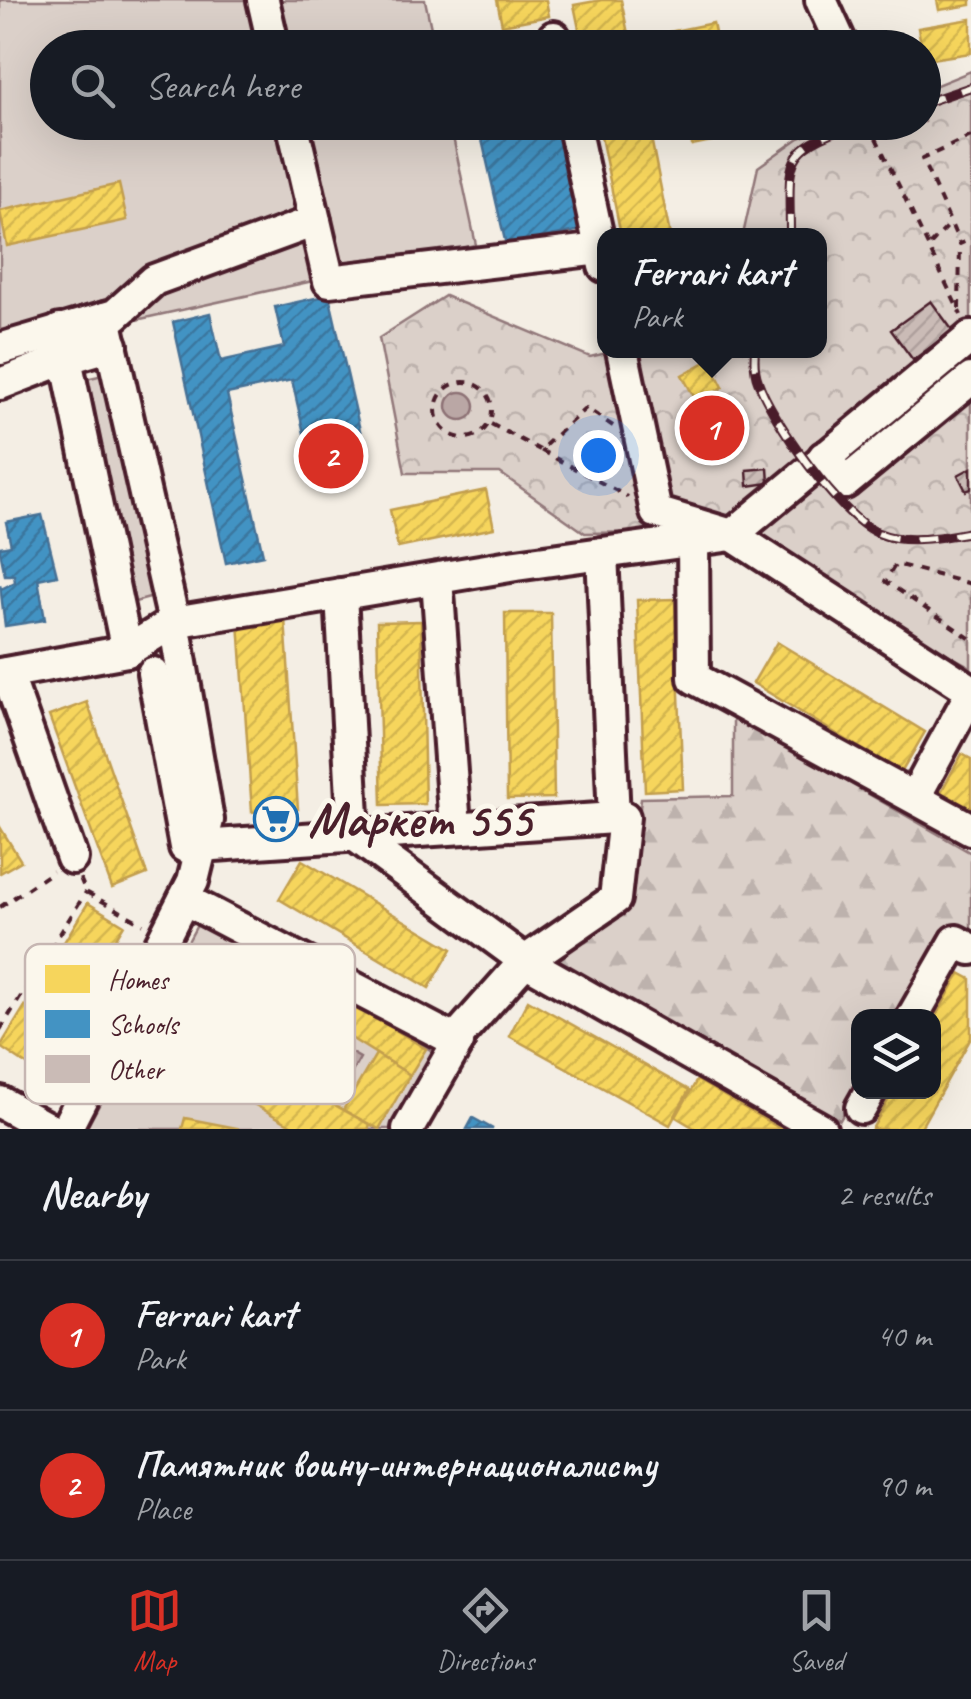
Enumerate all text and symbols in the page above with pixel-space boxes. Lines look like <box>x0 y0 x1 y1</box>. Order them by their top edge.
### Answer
search box <box>30 30 941 140</box>
icon: search <box>65 58 120 113</box>
text: Search here <box>145 62 300 109</box>
popup <box>597 228 827 358</box>
text: Ferrari kart <box>632 249 792 296</box>
text: Park <box>632 296 683 337</box>
pin: 1 <box>680 390 744 466</box>
pin: 2 <box>298 418 364 494</box>
your location <box>573 430 624 481</box>
place label: Маркет 555 <box>308 788 536 851</box>
supermarket icon: Маркет 555 <box>253 796 299 842</box>
legend <box>25 944 355 1104</box>
text: Homes <box>108 962 170 997</box>
text: Schools <box>108 1007 180 1042</box>
map controls <box>851 1009 941 1099</box>
button: layers <box>851 1009 941 1099</box>
text: Other <box>108 1052 166 1087</box>
text: Nearby <box>40 1168 146 1221</box>
text: 2 results <box>837 1174 931 1215</box>
text: Ferrari kart <box>135 1291 296 1338</box>
text: 1 <box>65 1315 80 1356</box>
text: 40 m <box>877 1315 931 1356</box>
text: Park <box>135 1338 186 1379</box>
text: Памятник воину-интернационалисту <box>135 1441 657 1488</box>
text: 2 <box>65 1465 80 1506</box>
text: 90 m <box>877 1465 931 1506</box>
text: Place <box>135 1488 191 1529</box>
tab: Map <box>127 1583 182 1678</box>
tab: Directions <box>437 1583 534 1678</box>
tab: Saved <box>789 1583 844 1678</box>

